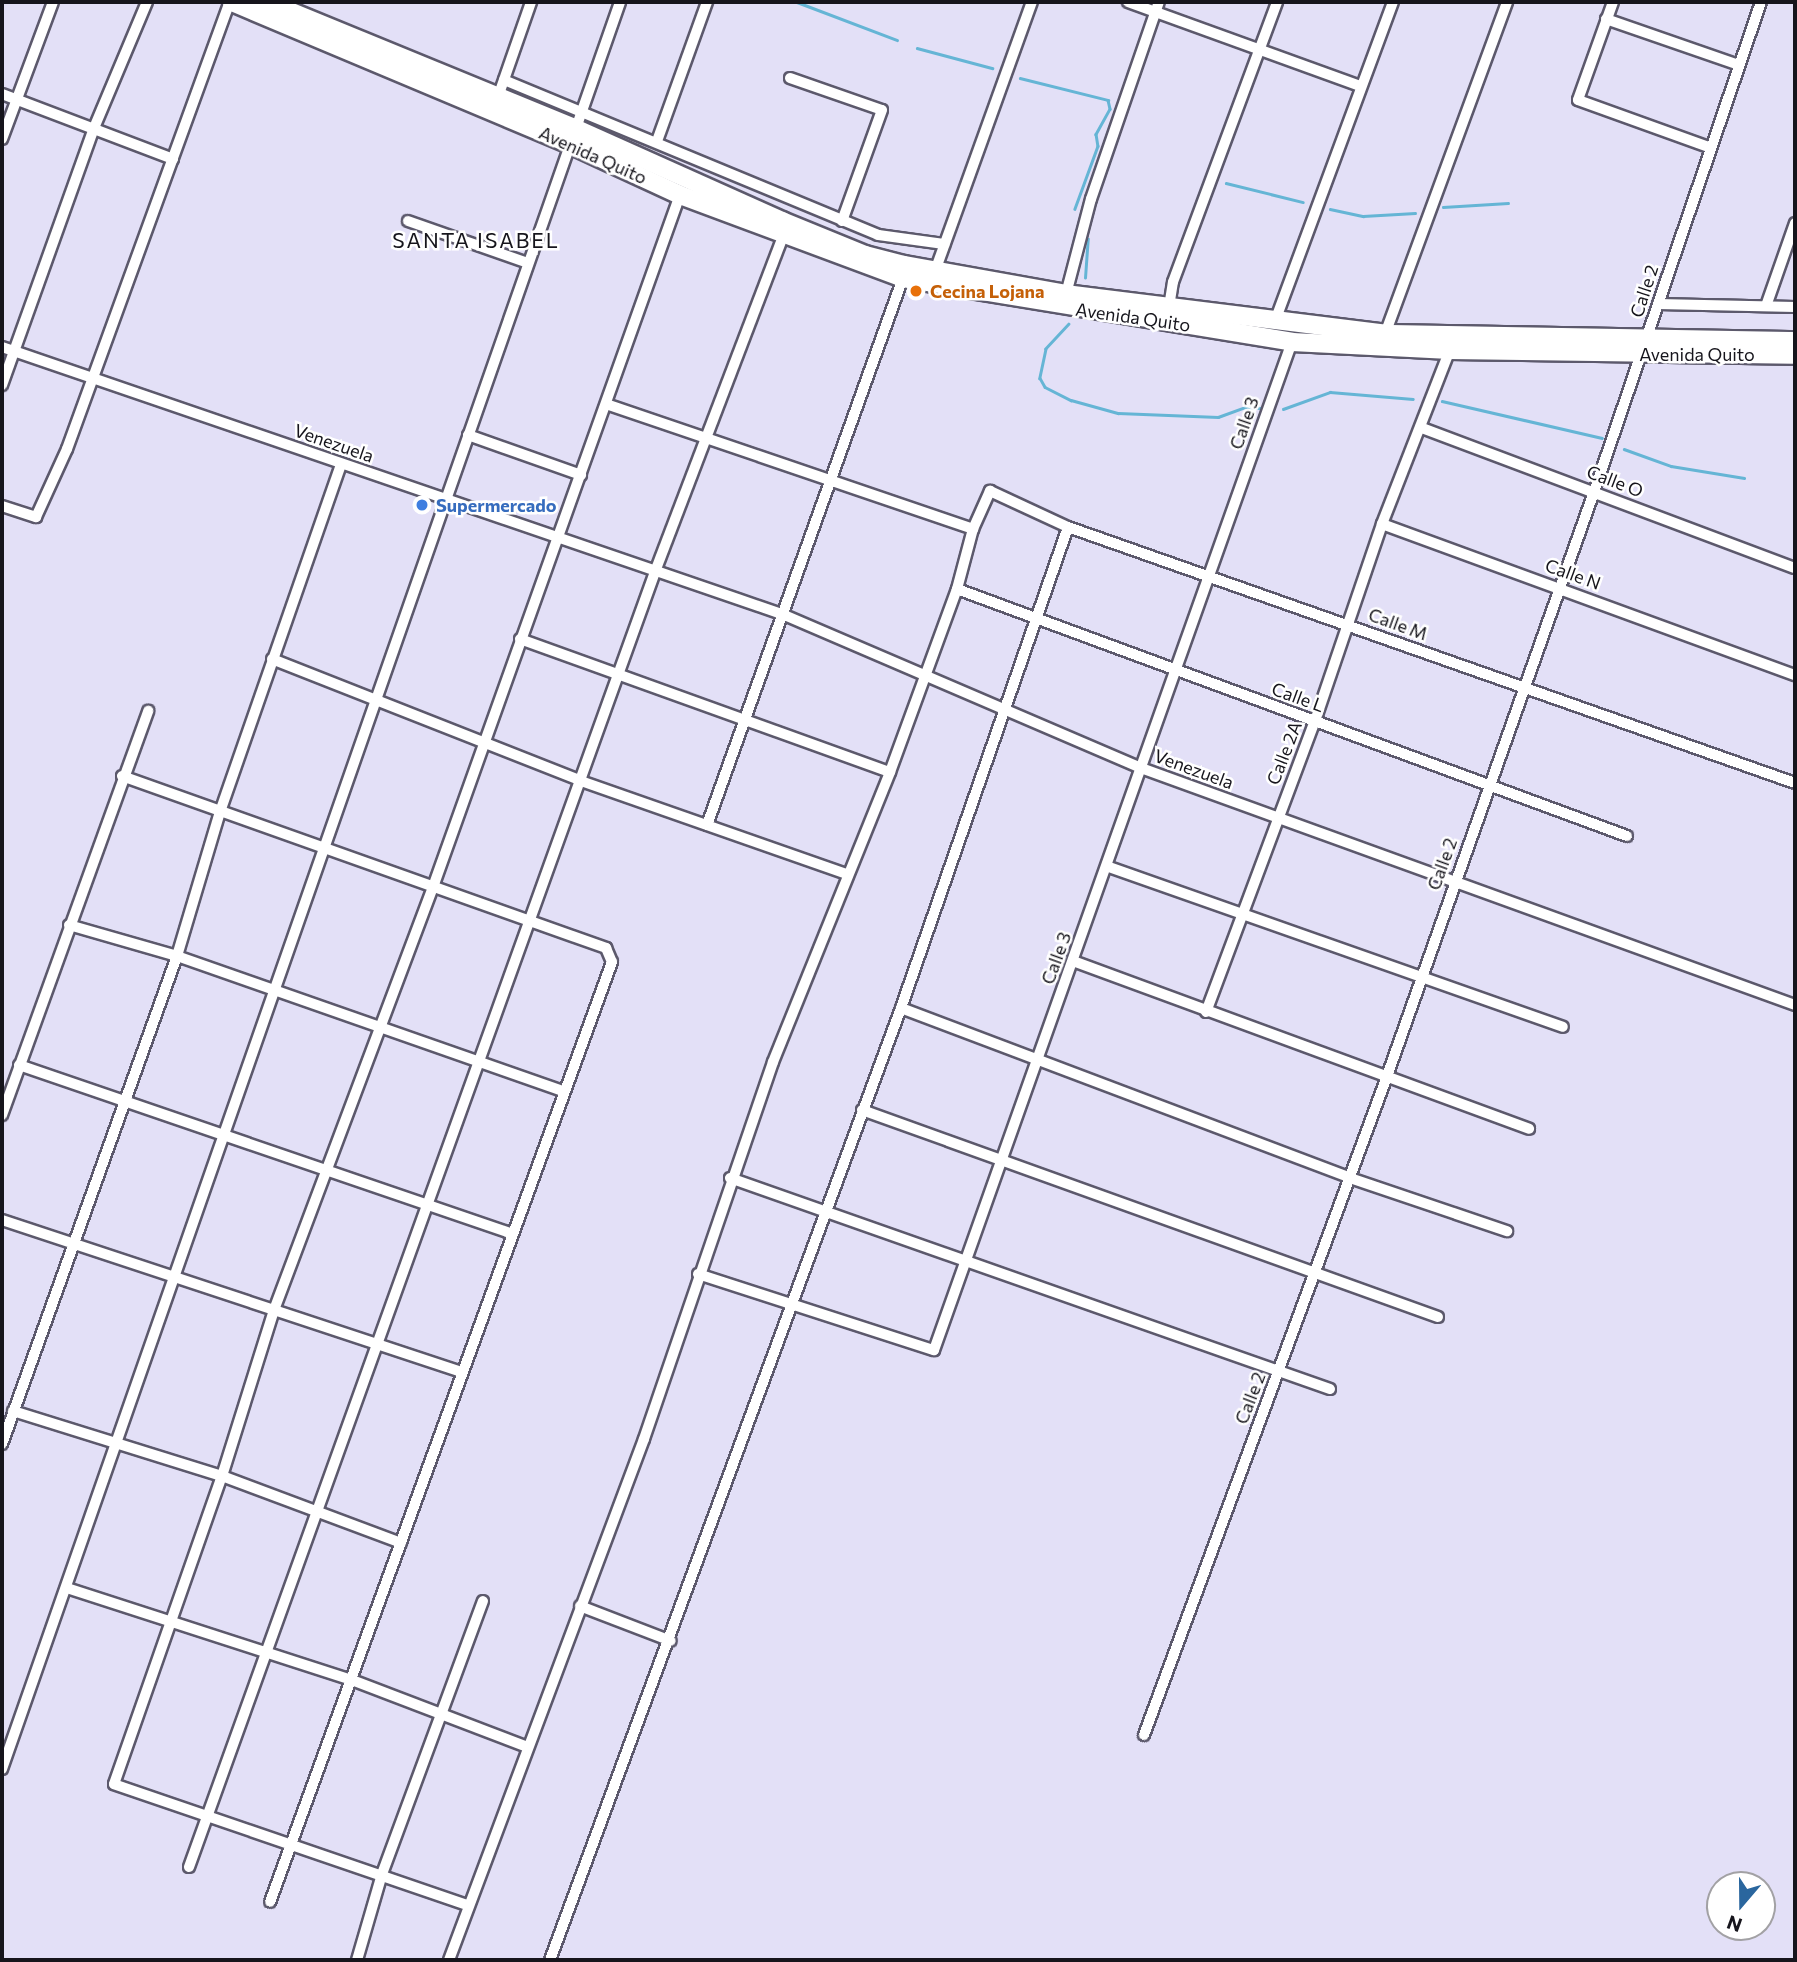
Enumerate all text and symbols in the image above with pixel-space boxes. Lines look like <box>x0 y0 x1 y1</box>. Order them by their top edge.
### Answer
street label: Avenida Quito <box>536 122 650 188</box>
district label: SANTA ISABEL <box>394 227 558 253</box>
street label: Calle 2 <box>1625 262 1663 320</box>
place label: Cecina Lojana <box>930 280 1044 302</box>
marker: Cecina Lojana <box>908 283 924 299</box>
street label: Avenida Quito <box>1074 298 1192 336</box>
street label: Avenida Quito <box>1639 343 1755 365</box>
street label: Calle 3 <box>1225 394 1263 452</box>
street label: Venezuela <box>291 419 377 467</box>
street label: Calle O <box>1584 460 1646 502</box>
place label: Supermercado <box>436 494 556 516</box>
marker: Supermercado <box>414 497 430 513</box>
street label: Calle N <box>1542 554 1604 594</box>
street label: Calle M <box>1366 603 1430 645</box>
street label: Calle L <box>1269 678 1327 716</box>
street label: Calle 2A <box>1262 718 1306 788</box>
street label: Venezuela <box>1151 745 1237 793</box>
street label: Calle 2 <box>1423 835 1461 893</box>
street label: Calle 3 <box>1037 929 1075 987</box>
street label: Calle 2 <box>1230 1369 1270 1427</box>
north arrow <box>1706 1871 1776 1941</box>
text: N <box>1724 1911 1745 1938</box>

